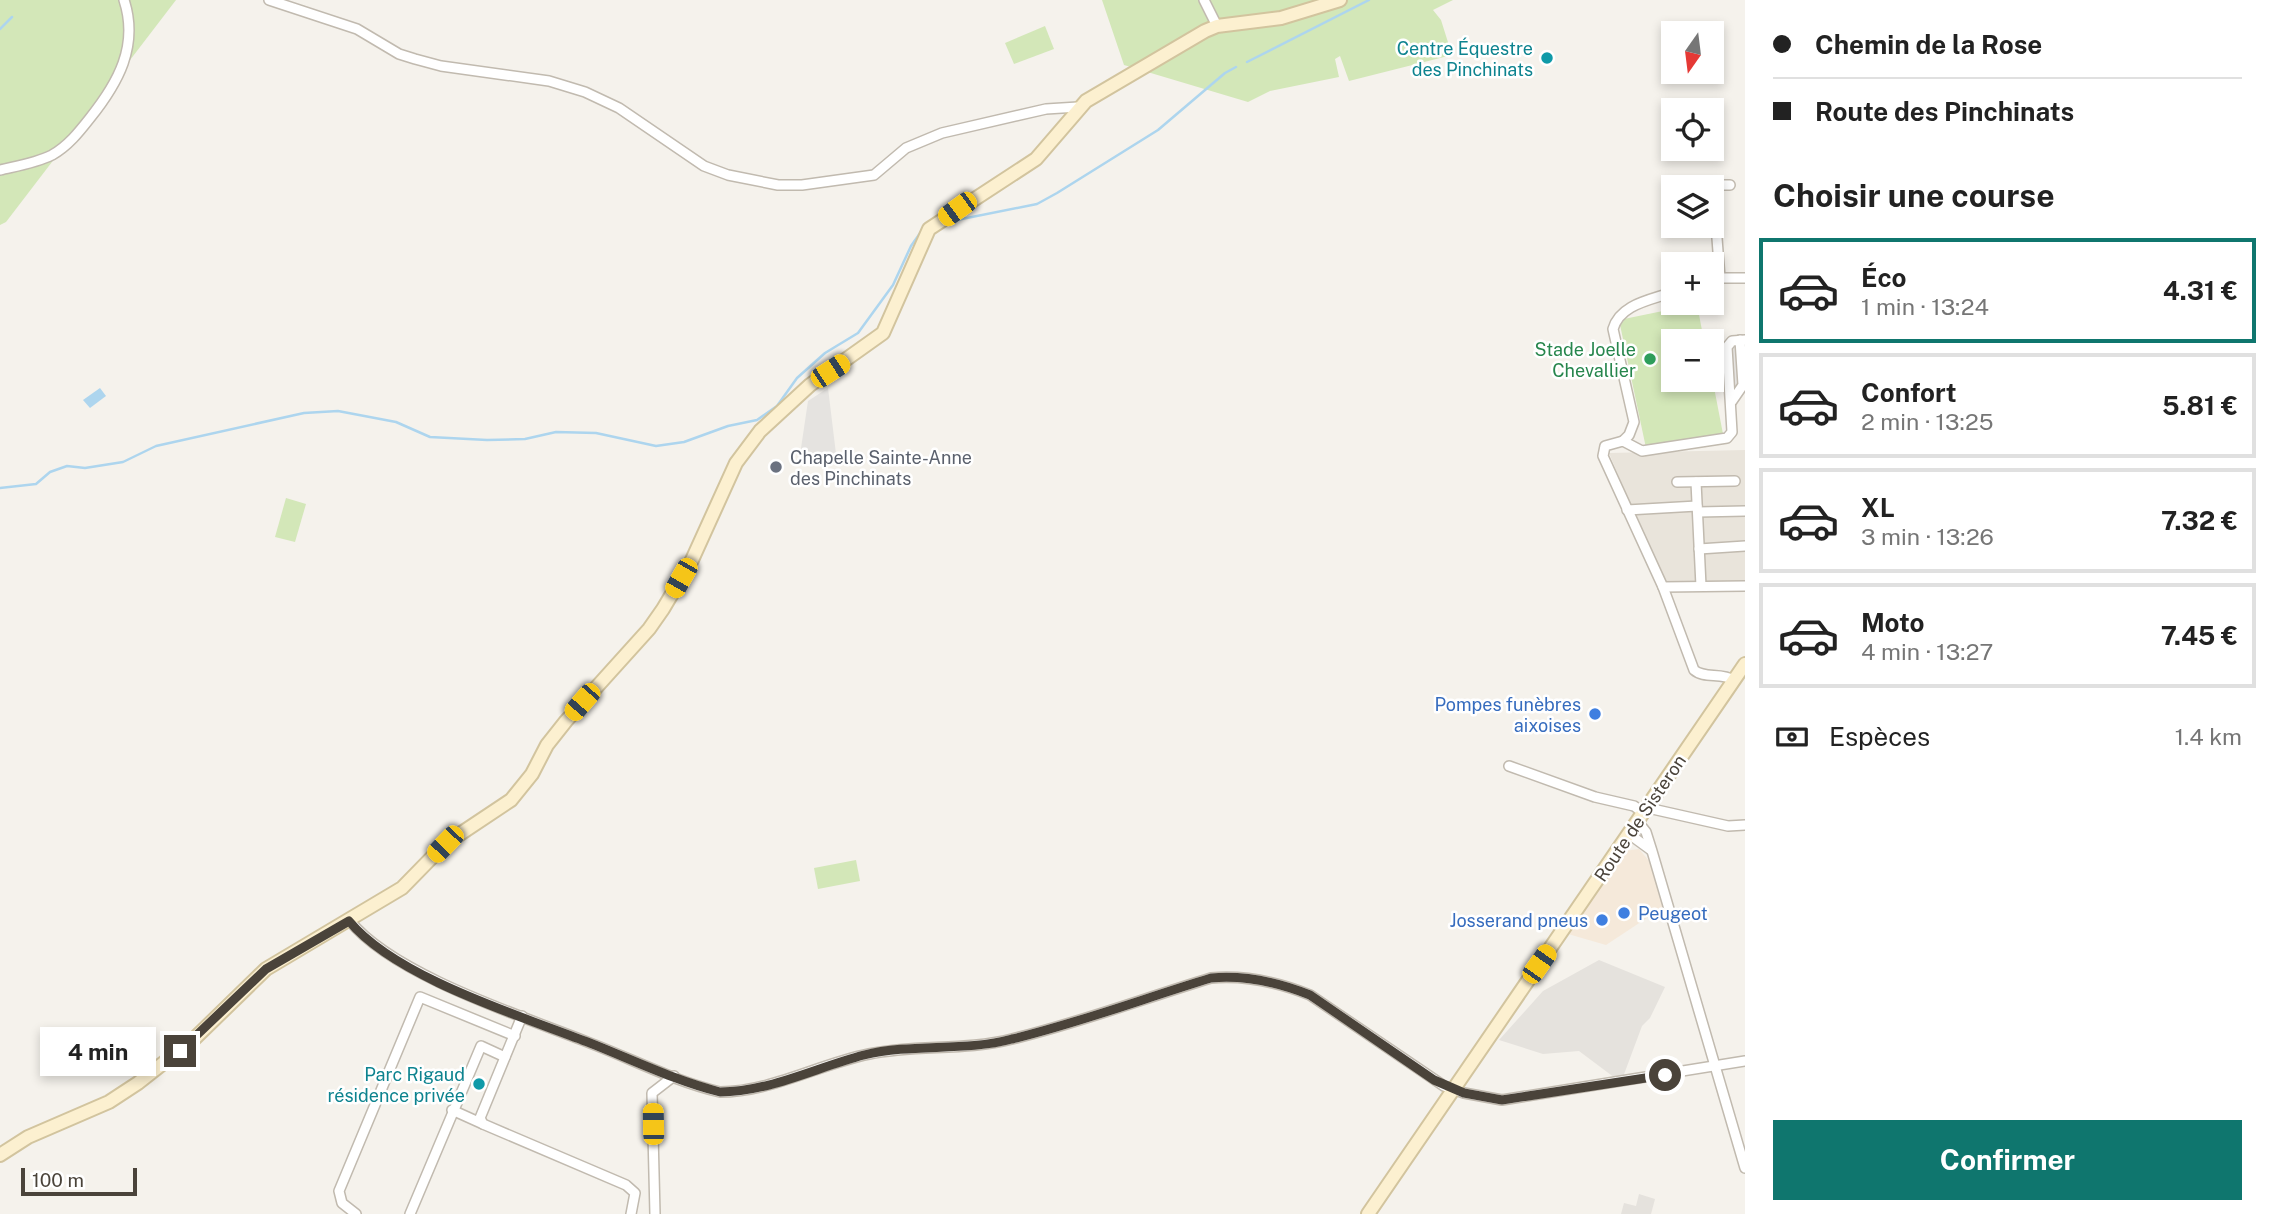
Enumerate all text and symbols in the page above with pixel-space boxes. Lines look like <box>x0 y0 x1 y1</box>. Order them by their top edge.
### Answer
north arrow <box>1661 21 1724 84</box>
map controls <box>1661 21 1724 392</box>
text: Chemin de la Rose <box>1815 29 2042 60</box>
place label: Centre Équestre des Pinchinats <box>1397 37 1533 80</box>
marker: Centre Équestre des Pinchinats <box>1539 50 1555 66</box>
text: Route des Pinchinats <box>1815 96 2074 127</box>
button: locate <box>1661 98 1724 161</box>
button: layers <box>1661 175 1724 238</box>
text: Choisir une course <box>1773 177 2055 214</box>
car <box>934 188 981 230</box>
button: + <box>1661 252 1724 315</box>
icon: car <box>1777 259 1840 322</box>
text: Éco <box>1861 262 1907 293</box>
text: 4.31 € <box>2163 275 2238 306</box>
text: 1 min · 13:24 <box>1861 293 1989 320</box>
button: − <box>1661 329 1724 392</box>
place label: Stade Joelle Chevallier <box>1534 339 1636 381</box>
car <box>807 351 854 391</box>
marker: Stade Joelle Chevallier <box>1642 351 1658 367</box>
icon: car <box>1777 374 1840 437</box>
text: Confort <box>1861 377 1957 408</box>
text: 5.81 € <box>2162 390 2238 421</box>
text: 2 min · 13:25 <box>1861 408 1994 435</box>
place label: Chapelle Sainte-Anne des Pinchinats <box>790 447 972 489</box>
marker: Chapelle Sainte-Anne des Pinchinats <box>768 459 784 475</box>
icon: car <box>1777 489 1840 552</box>
text: XL <box>1861 492 1895 523</box>
text: 7.32 € <box>2161 505 2238 536</box>
text: 3 min · 13:26 <box>1861 523 1994 550</box>
car <box>662 555 701 601</box>
icon: car <box>1777 604 1840 667</box>
text: Moto <box>1861 607 1924 638</box>
text: 7.45 € <box>2161 620 2238 651</box>
text: 4 min · 13:27 <box>1861 638 1993 665</box>
car <box>561 679 604 725</box>
place label: Pompes funèbres aixoises <box>1435 694 1581 736</box>
marker: Pompes funèbres aixoises <box>1587 706 1603 722</box>
icon: cash <box>1773 718 1811 756</box>
text: Espèces <box>1829 721 1930 752</box>
text: 1.4 km <box>2175 723 2242 750</box>
street label: Route de Sisteron <box>1590 751 1690 885</box>
car <box>423 822 468 866</box>
place label: Peugeot <box>1638 903 1708 924</box>
marker: Peugeot <box>1616 905 1632 921</box>
place label: Josserand pneus <box>1450 910 1588 931</box>
marker: Josserand pneus <box>1594 912 1610 928</box>
car <box>1519 941 1560 987</box>
callout: 4 min <box>40 1026 156 1076</box>
route end <box>164 1035 196 1067</box>
text: 4 min <box>68 1038 128 1065</box>
route start <box>1649 1059 1681 1091</box>
place label: Parc Rigaud résidence privée <box>327 1064 465 1106</box>
marker: Parc Rigaud résidence privée <box>471 1076 487 1092</box>
car <box>643 1103 664 1145</box>
button: Confirmer <box>1773 1120 2242 1200</box>
scale bar <box>21 1165 136 1197</box>
text: 100 m <box>32 1169 84 1191</box>

